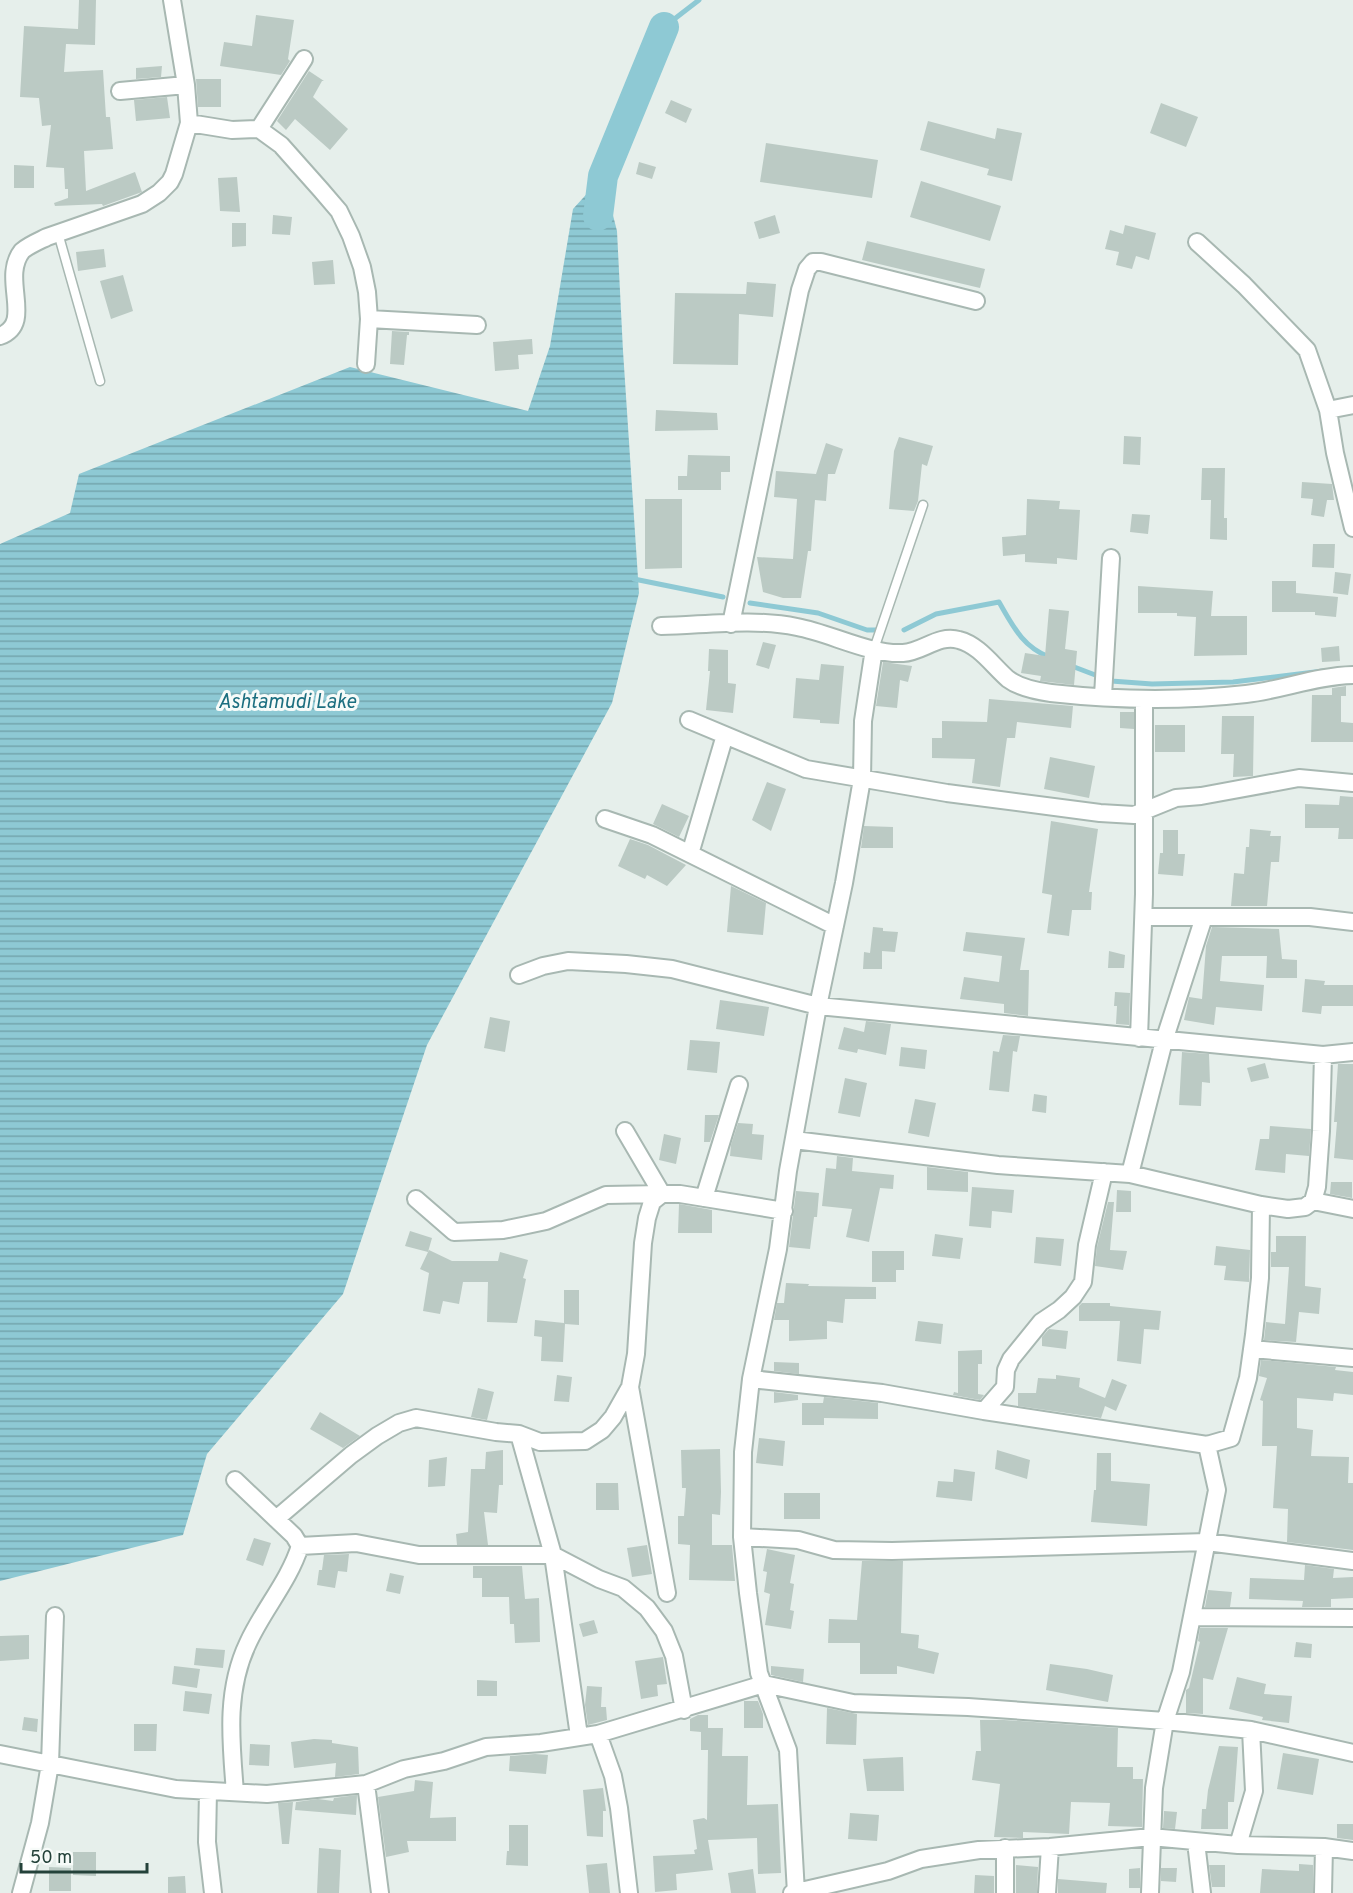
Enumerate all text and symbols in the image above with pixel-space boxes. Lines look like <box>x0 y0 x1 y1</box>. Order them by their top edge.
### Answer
water label: Ashtamudi Lake <box>218 690 357 716</box>
scale bar <box>21 1836 147 1874</box>
text: 50 m <box>30 1847 72 1870</box>

